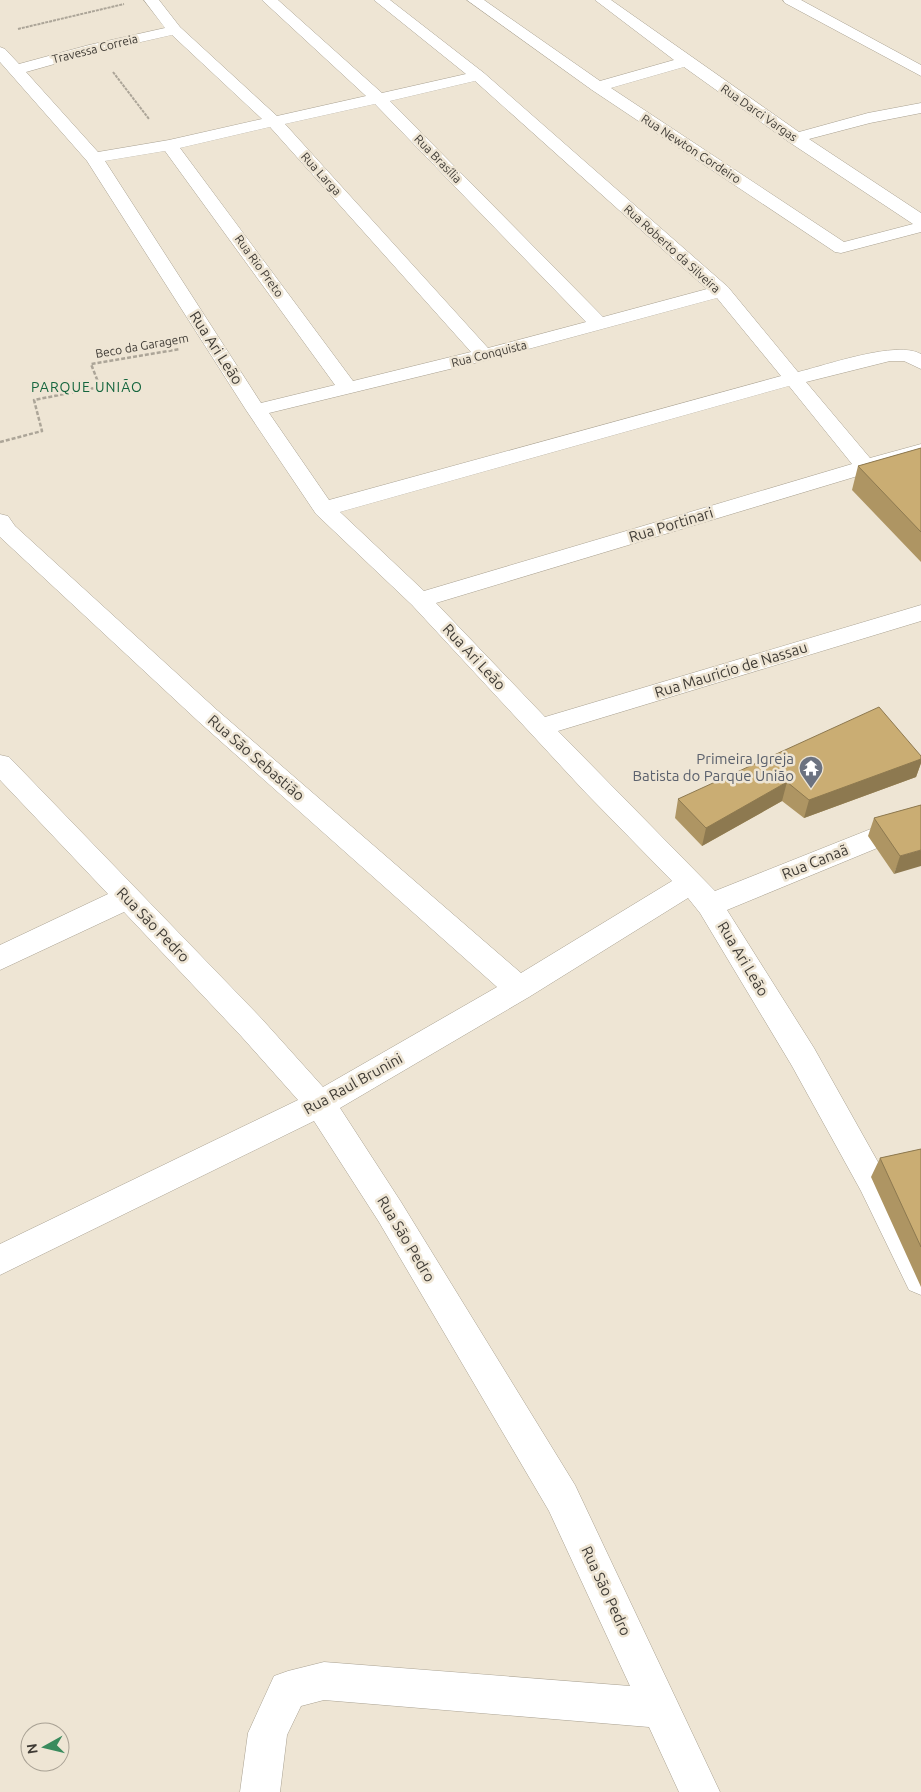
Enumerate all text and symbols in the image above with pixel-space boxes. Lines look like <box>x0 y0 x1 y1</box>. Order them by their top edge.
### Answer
street label: Travessa Correia <box>51 32 139 65</box>
street label: Rua Darci Vargas <box>719 81 800 144</box>
street label: Rua Newton Cordeiro <box>639 112 743 186</box>
street label: Rua Brasília <box>412 132 465 185</box>
street label: Rua Larga <box>299 150 344 198</box>
street label: Rua Roberto da Silveira <box>622 202 723 295</box>
street label: Rua Rio Preto <box>233 232 286 299</box>
street label: Rua Ari Leão <box>186 308 246 388</box>
street label: Beco da Garagem <box>94 331 189 360</box>
street label: Rua Conquista <box>450 338 528 369</box>
district label: PARQUE UNIÃO <box>31 378 143 395</box>
street label: Rua Portinari <box>627 504 715 545</box>
street label: Rua Ari Leão <box>440 620 509 693</box>
street label: Rua Mauricio de Nassau <box>652 638 809 701</box>
street label: Rua São Sebastião <box>205 711 308 804</box>
place label: Primeira Igreja Batista do Parque União <box>633 750 794 784</box>
temple icon: Primeira Igreja Batista do Parque União <box>798 755 824 789</box>
street label: Rua Canaã <box>779 841 850 883</box>
street label: Rua São Pedro <box>114 884 193 965</box>
street label: Rua Ari Leão <box>715 918 772 999</box>
street label: Rua Raul Brunini <box>300 1049 405 1118</box>
street label: Rua São Pedro <box>374 1193 439 1285</box>
street label: Rua São Pedro <box>578 1543 635 1638</box>
north arrow <box>20 1722 70 1772</box>
text: N <box>23 1743 41 1755</box>

